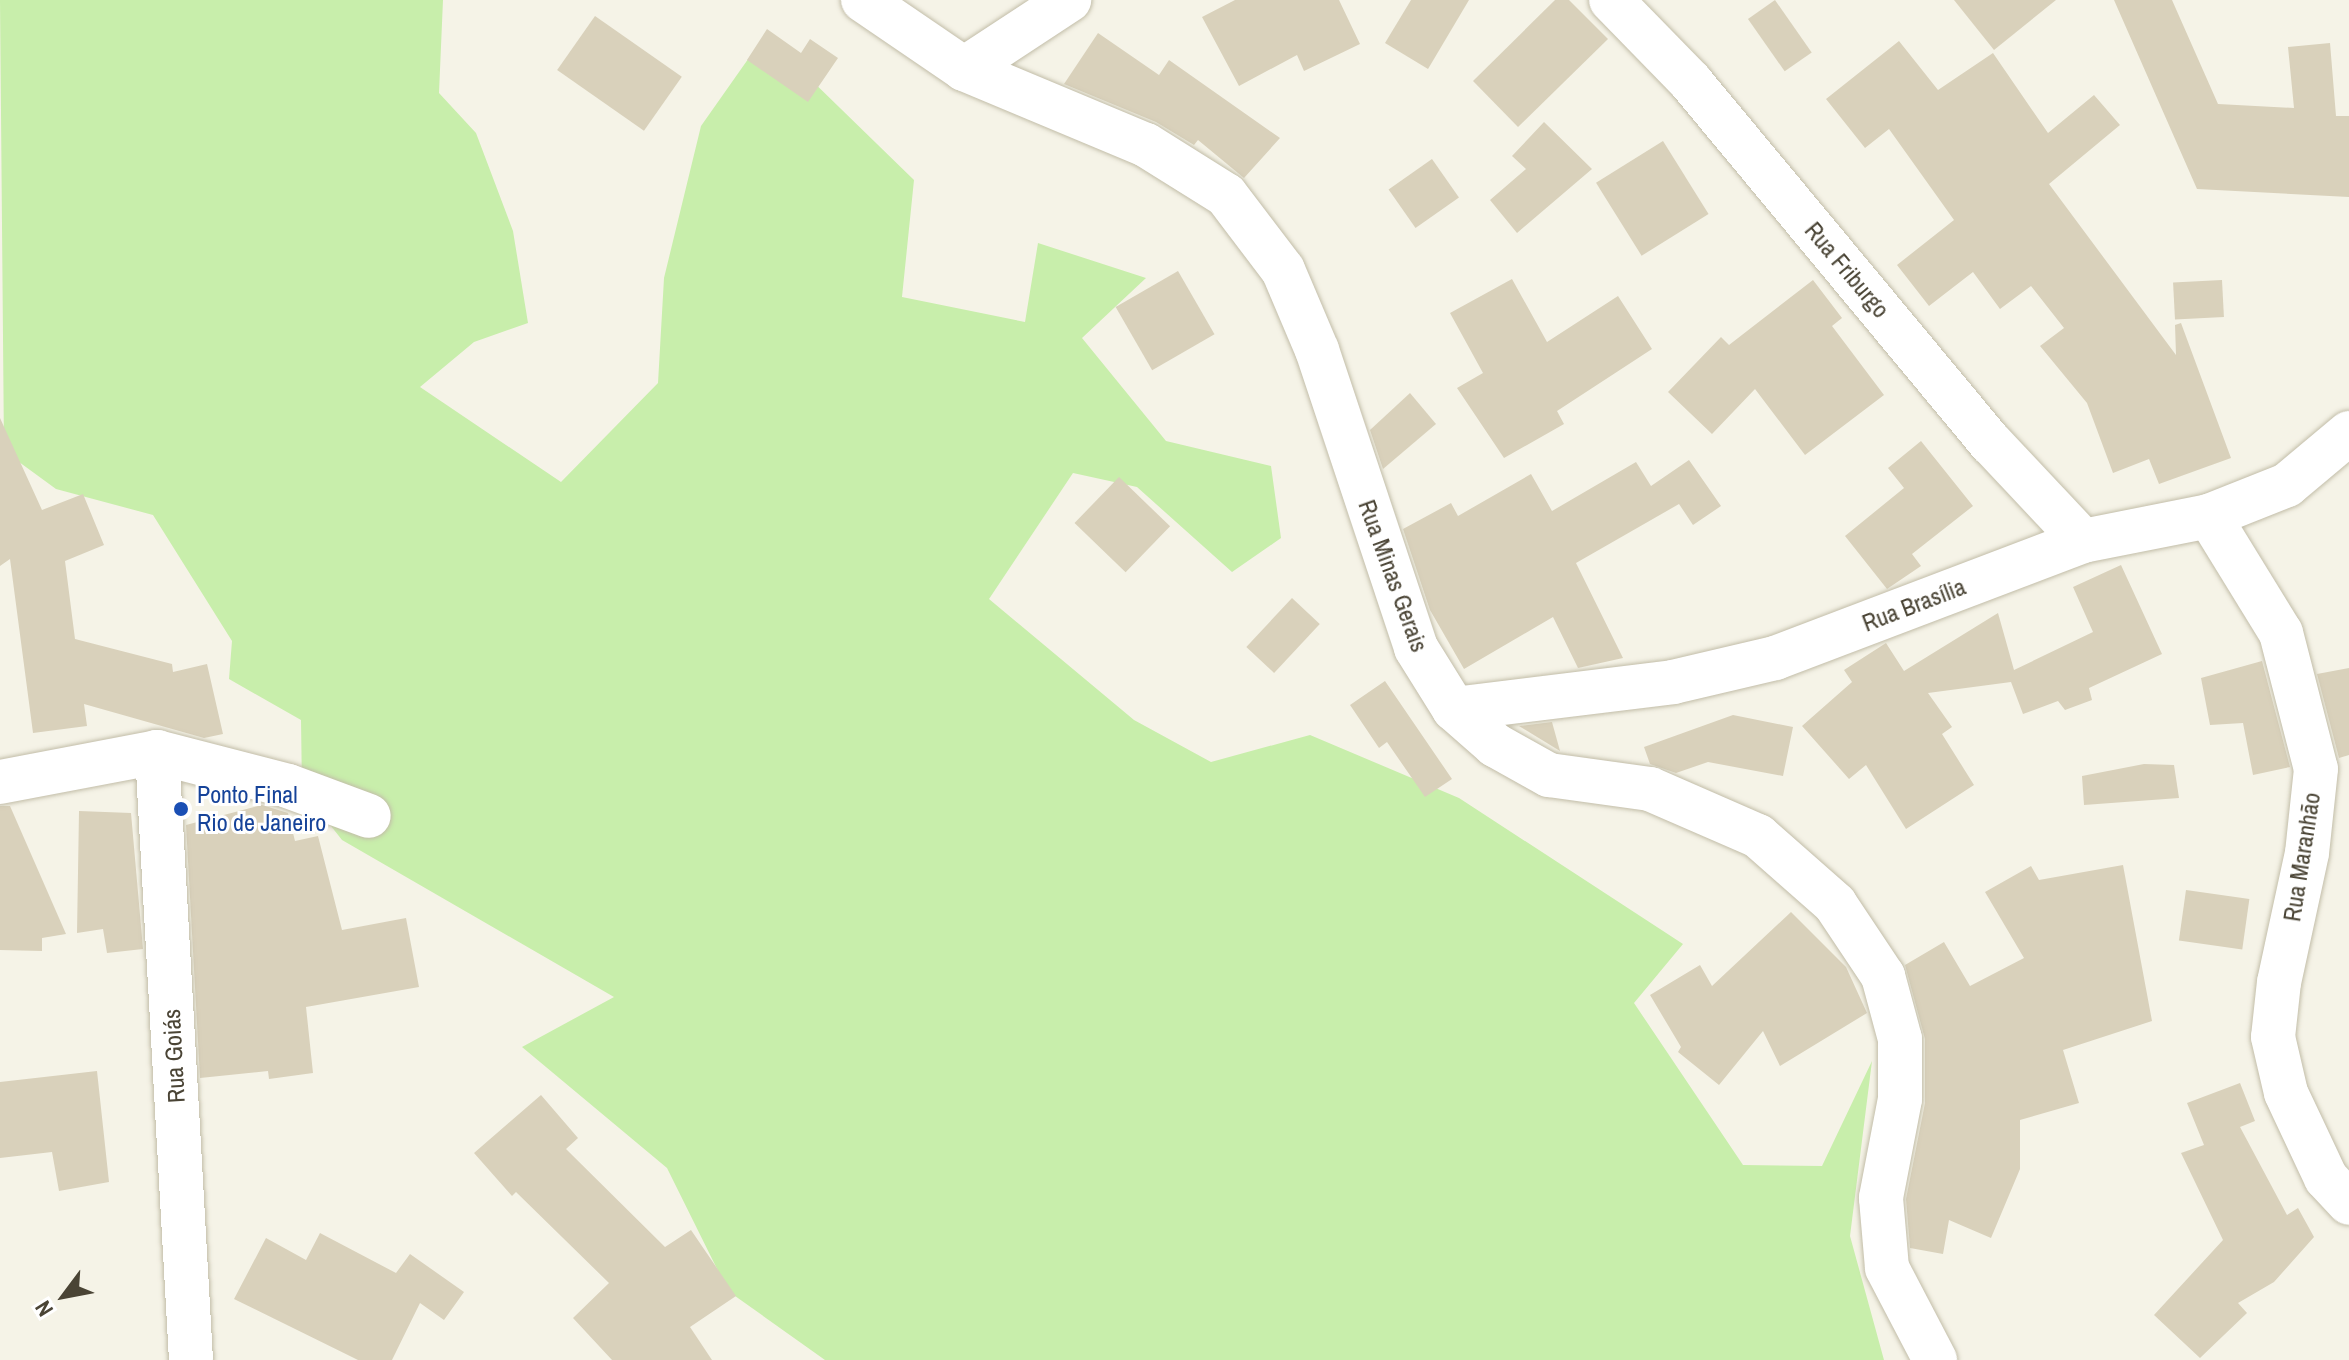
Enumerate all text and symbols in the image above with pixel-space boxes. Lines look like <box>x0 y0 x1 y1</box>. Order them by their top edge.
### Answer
street label: Rua Friburgo <box>1799 216 1895 324</box>
street label: Rua Minas Gerais <box>1352 496 1434 656</box>
street label: Rua Brasília <box>1858 572 1970 638</box>
place label: Ponto Final Rio de Janeiro <box>197 781 326 837</box>
street label: Rua Maranhão <box>2278 790 2326 924</box>
marker: Ponto Final Rio de Janeiro <box>172 800 190 818</box>
street label: Rua Goiás <box>157 1008 191 1104</box>
north arrow <box>24 1256 104 1336</box>
text: N <box>27 1295 60 1322</box>

